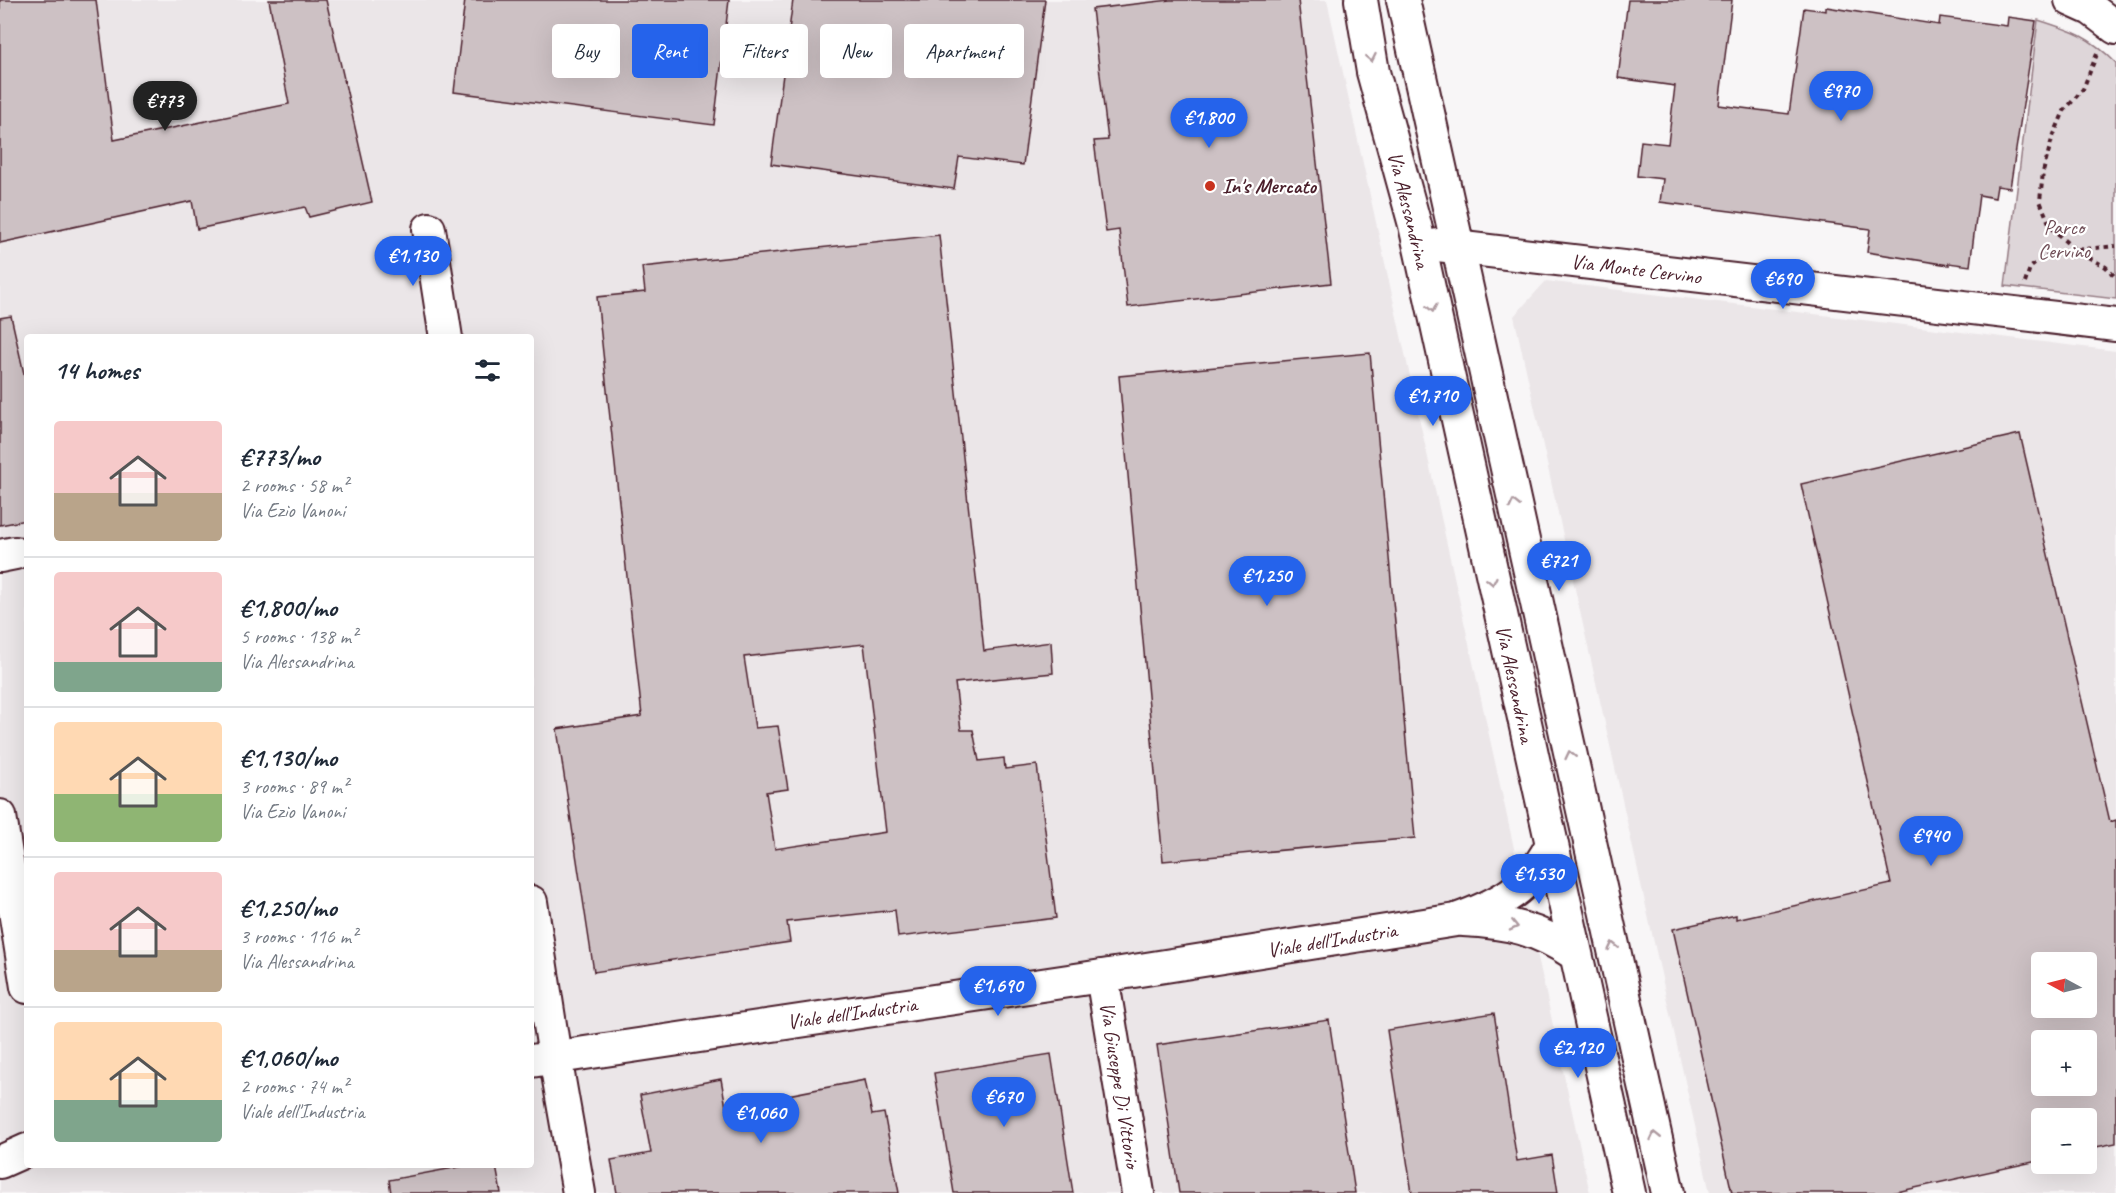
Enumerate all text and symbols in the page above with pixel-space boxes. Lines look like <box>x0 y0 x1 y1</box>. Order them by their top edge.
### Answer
chip: Buy <box>552 24 620 78</box>
chip: Rent <box>632 24 708 78</box>
chip: Filters <box>720 24 808 78</box>
chip: New <box>820 24 892 78</box>
chip: Apartment <box>904 24 1024 78</box>
one-way arrow <box>1364 52 1377 62</box>
pin: €970 <box>1805 71 1877 122</box>
text: €970 <box>1823 78 1859 103</box>
pin: €773 <box>129 81 201 132</box>
text: €773 <box>147 88 183 113</box>
pin: €1,800 <box>1160 98 1258 149</box>
text: €1,800 <box>1185 105 1233 130</box>
street label: Via Alessandrina <box>1382 149 1437 273</box>
place label: In's Mercato <box>1222 173 1317 199</box>
marker: In's Mercato <box>1203 179 1217 193</box>
park label: Parco Cervino <box>2038 214 2092 264</box>
pin: €1,130 <box>364 236 462 287</box>
text: €1,130 <box>389 243 437 268</box>
street label: Via Monte Cervino <box>1569 248 1704 290</box>
pin: €690 <box>1747 259 1819 310</box>
text: €690 <box>1765 266 1801 291</box>
one-way arrow <box>1425 303 1438 313</box>
text: 14 homes <box>54 354 139 387</box>
icon: filters <box>471 354 504 387</box>
pin: €1,710 <box>1384 376 1482 427</box>
text: €1,710 <box>1409 383 1457 408</box>
text: €773/mo <box>240 440 320 473</box>
icon: home <box>102 445 174 517</box>
text: 2 rooms · 58 m² <box>240 473 348 498</box>
text: Via Ezio Vanoni <box>240 498 345 523</box>
one-way arrow <box>1508 499 1521 509</box>
pin: €721 <box>1523 541 1595 592</box>
text: €721 <box>1541 548 1577 573</box>
pin: €1,250 <box>1218 556 1316 607</box>
text: €1,250 <box>1243 563 1291 588</box>
one-way arrow <box>1485 575 1498 585</box>
text: €1,800/mo <box>240 591 337 624</box>
icon: home <box>102 596 174 668</box>
street label: Via Alessandrina <box>1490 623 1541 747</box>
text: 5 rooms · 138 m² <box>240 624 357 649</box>
text: Via Alessandrina <box>240 649 354 674</box>
text: €1,130/mo <box>240 741 337 774</box>
icon: home <box>102 746 174 818</box>
one-way arrow <box>1564 751 1577 761</box>
text: 3 rooms · 89 m² <box>240 774 348 799</box>
text: Via Ezio Vanoni <box>240 799 345 824</box>
pin: €940 <box>1895 816 1967 867</box>
text: €940 <box>1913 823 1949 848</box>
pin: €1,530 <box>1490 854 1588 905</box>
text: €1,530 <box>1515 861 1563 886</box>
text: €1,250/mo <box>240 891 337 924</box>
icon: home <box>102 896 174 968</box>
street label: Viale dell'Industria <box>1265 917 1401 963</box>
one-way arrow <box>1509 919 1519 932</box>
text: 3 rooms · 116 m² <box>240 924 357 949</box>
one-way arrow <box>1607 941 1620 951</box>
text: Via Alessandrina <box>240 949 354 974</box>
north arrow <box>2031 952 2097 1018</box>
map controls <box>2031 952 2097 1174</box>
pin: €1,690 <box>949 966 1047 1017</box>
text: €1,690 <box>973 973 1023 998</box>
street label: Viale dell'Industria <box>786 991 921 1035</box>
street label: Via Giuseppe Di Vittorio <box>1094 1000 1146 1172</box>
pin: €2,120 <box>1529 1028 1627 1079</box>
button: + <box>2031 1030 2097 1096</box>
text: €2,120 <box>1554 1035 1602 1060</box>
text: €1,060/mo <box>240 1041 338 1074</box>
icon: home <box>102 1046 174 1118</box>
text: 2 rooms · 74 m² <box>240 1074 348 1099</box>
pin: €670 <box>968 1077 1040 1128</box>
text: €670 <box>986 1084 1022 1109</box>
pin: €1,060 <box>712 1093 810 1144</box>
text: Viale dell'Industria <box>240 1099 364 1124</box>
text: €1,060 <box>736 1100 786 1125</box>
button: − <box>2031 1108 2097 1174</box>
one-way arrow <box>1650 1131 1663 1141</box>

